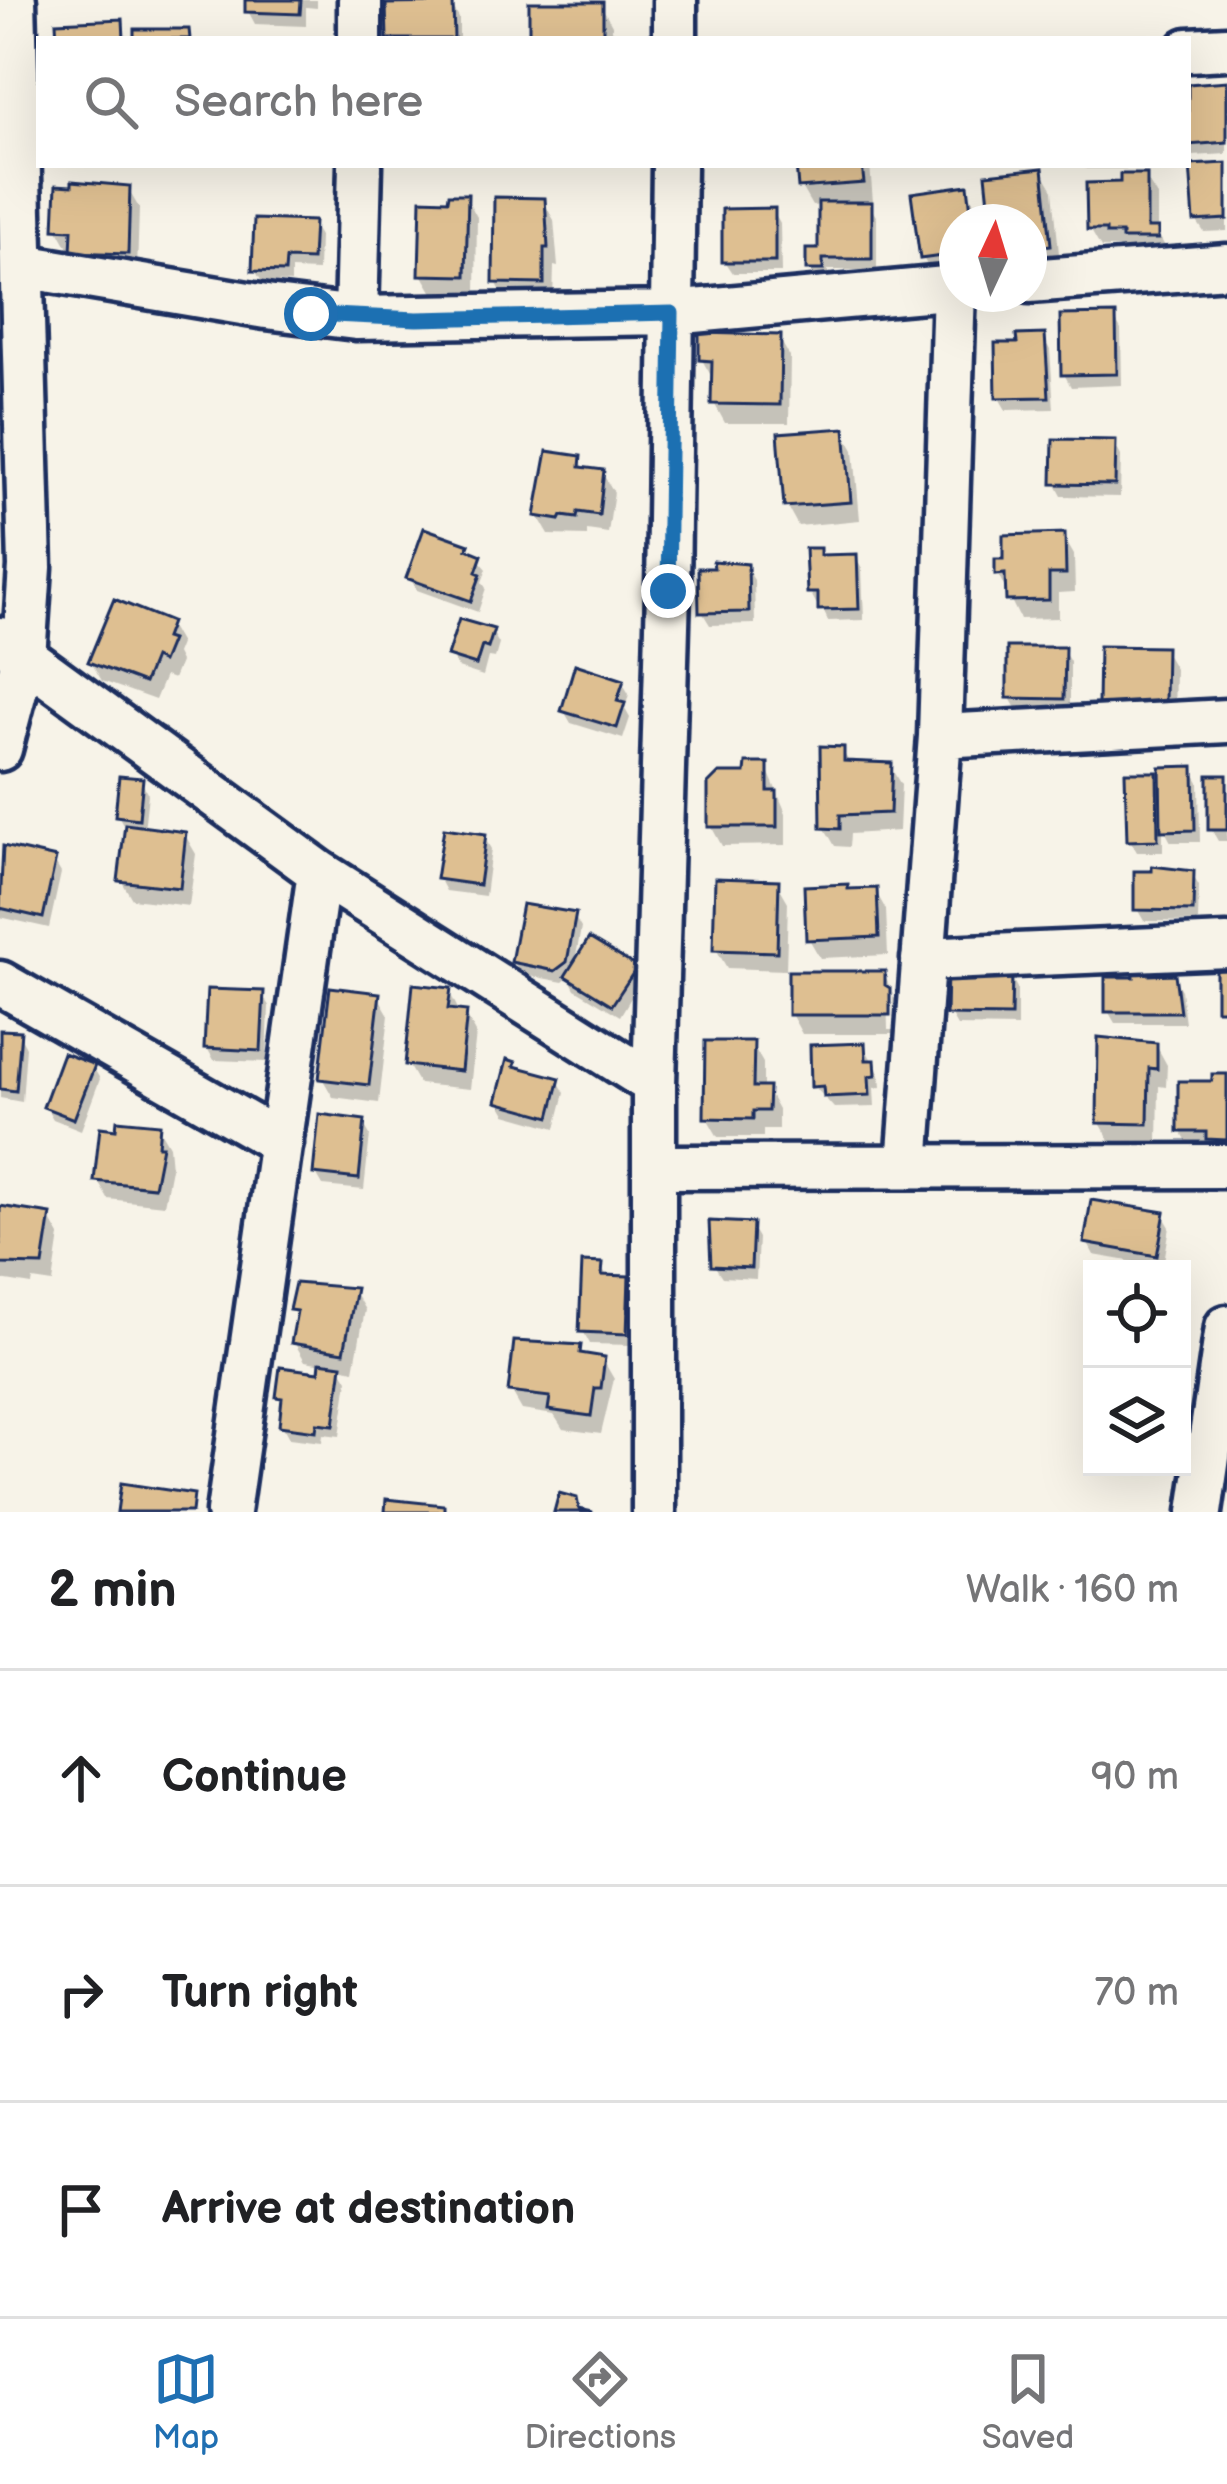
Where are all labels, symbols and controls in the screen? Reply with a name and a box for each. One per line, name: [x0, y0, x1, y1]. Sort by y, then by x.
search box: [36, 36, 1191, 168]
icon: search: [78, 69, 144, 135]
text: Search here: [174, 75, 423, 130]
north arrow: [939, 204, 1047, 312]
route start: [284, 287, 338, 341]
route end: [641, 564, 695, 618]
map controls: [1083, 1260, 1191, 1476]
button: locate: [1083, 1260, 1191, 1368]
button: layers: [1083, 1368, 1191, 1476]
text: 2 min: [48, 1560, 177, 1621]
text: Walk · 160 m: [966, 1567, 1179, 1614]
icon: ahead: [48, 1745, 114, 1811]
text: Continue: [162, 1750, 347, 1805]
text: 90 m: [1091, 1754, 1179, 1801]
icon: right: [48, 1961, 114, 2027]
text: Turn right: [162, 1966, 358, 2021]
text: 70 m: [1094, 1970, 1179, 2017]
icon: arrive: [48, 2177, 114, 2243]
text: Arrive at destination: [162, 2182, 575, 2237]
tab: Map: [153, 2346, 219, 2458]
tab: Directions: [524, 2346, 676, 2458]
tab: Saved: [982, 2346, 1074, 2458]

